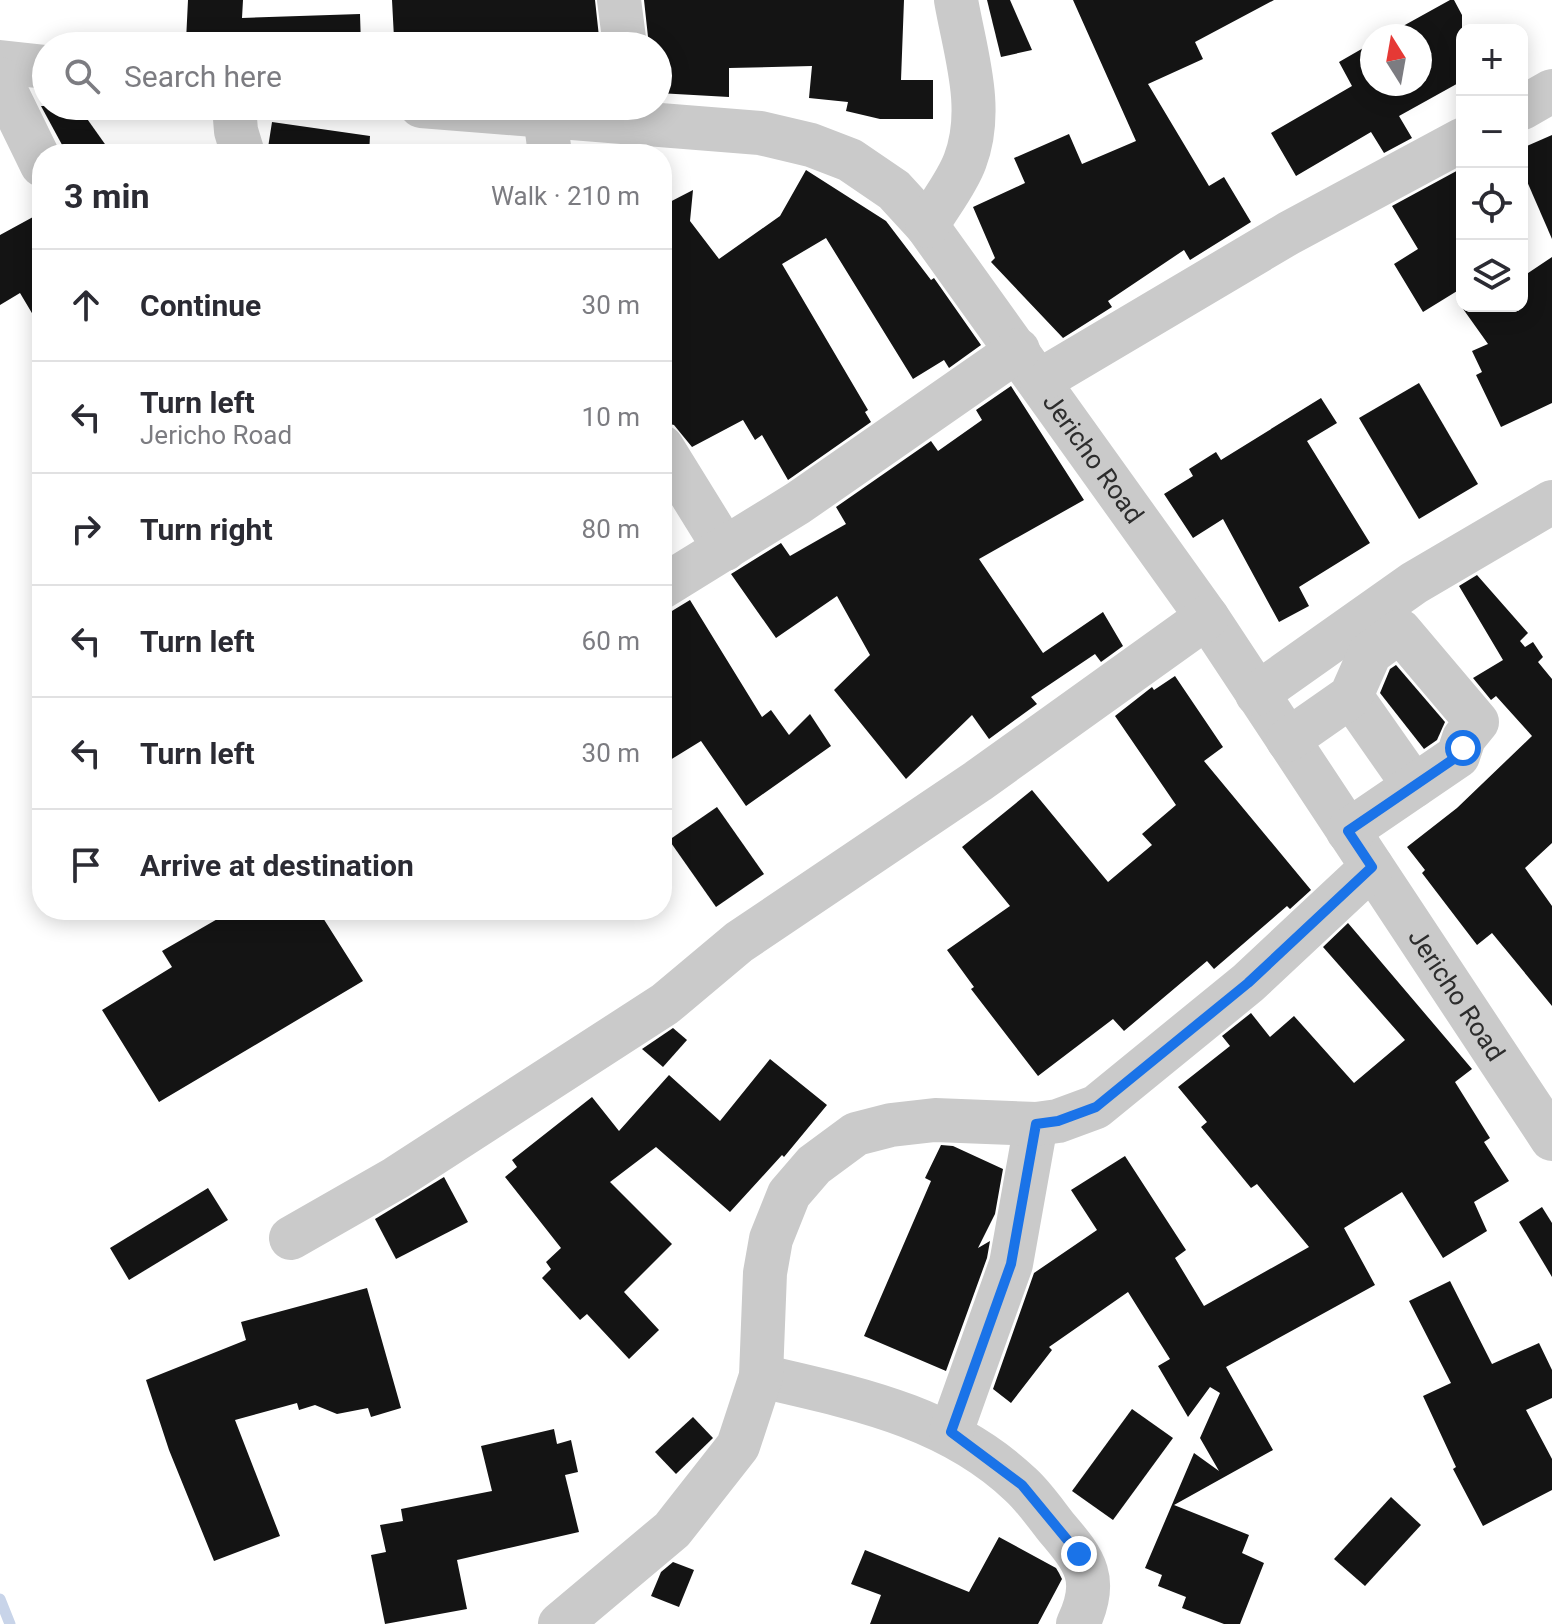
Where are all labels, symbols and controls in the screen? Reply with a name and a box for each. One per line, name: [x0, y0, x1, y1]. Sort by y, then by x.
north arrow: [1360, 24, 1432, 96]
map controls: [1456, 24, 1528, 312]
button: +: [1456, 24, 1528, 96]
search box: [32, 32, 672, 120]
icon: search: [60, 54, 104, 98]
text: Search here: [124, 59, 282, 94]
button: −: [1456, 96, 1528, 168]
button: locate: [1456, 168, 1528, 240]
text: 3 min: [64, 176, 149, 216]
text: Walk · 210 m: [491, 181, 640, 211]
button: layers: [1456, 240, 1528, 312]
icon: ahead: [64, 283, 108, 327]
text: Continue: [140, 288, 261, 323]
text: 30 m: [582, 290, 640, 320]
text: Turn left: [140, 385, 255, 420]
street label: Jericho Road: [1037, 388, 1150, 529]
icon: left: [64, 395, 108, 439]
text: 10 m: [582, 402, 640, 432]
text: Jericho Road: [140, 420, 292, 450]
icon: right: [64, 507, 108, 551]
text: Turn right: [140, 512, 273, 547]
text: 80 m: [582, 514, 640, 544]
icon: left: [64, 619, 108, 663]
text: Turn left: [140, 624, 255, 659]
text: 60 m: [582, 626, 640, 656]
route start: [1445, 730, 1481, 766]
icon: left: [64, 731, 108, 775]
text: Turn left: [140, 736, 255, 771]
text: 30 m: [582, 738, 640, 768]
icon: arrive: [64, 843, 108, 887]
text: Arrive at destination: [140, 848, 414, 883]
street label: Jericho Road: [1402, 923, 1511, 1066]
route end: [1061, 1536, 1097, 1572]

